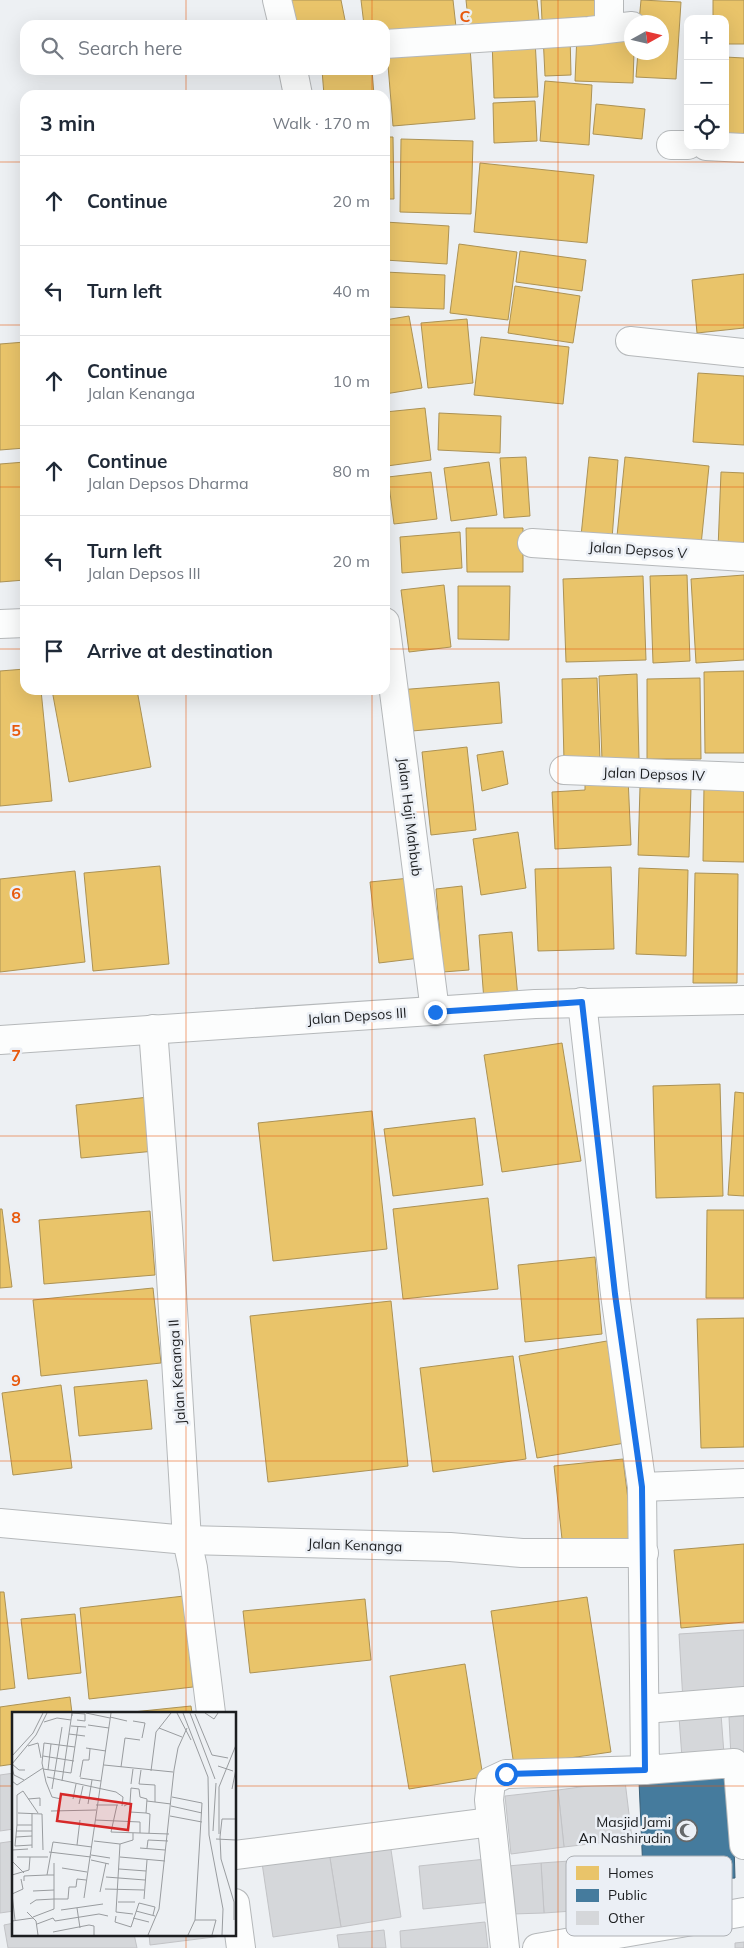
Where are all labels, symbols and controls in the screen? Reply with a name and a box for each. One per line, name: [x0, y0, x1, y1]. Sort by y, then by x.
text: C: [460, 6, 471, 26]
north arrow: [624, 15, 669, 60]
map controls: [684, 15, 729, 150]
button: +: [684, 15, 729, 60]
search box: [20, 20, 390, 75]
icon: search: [38, 34, 66, 62]
text: Search here: [78, 36, 182, 60]
button: −: [684, 60, 729, 105]
button: locate: [684, 105, 729, 150]
text: 3 min: [40, 110, 95, 136]
text: Walk · 170 m: [272, 113, 370, 133]
icon: ahead: [40, 187, 68, 215]
text: Continue: [87, 189, 167, 213]
text: 20 m: [333, 191, 370, 211]
icon: left: [40, 277, 68, 305]
text: Turn left: [87, 279, 162, 303]
text: 40 m: [333, 281, 370, 301]
text: Continue: [87, 359, 167, 383]
icon: ahead: [40, 367, 68, 395]
text: 10 m: [333, 371, 370, 391]
text: Jalan Kenanga: [87, 383, 195, 403]
text: Continue: [87, 449, 167, 473]
icon: ahead: [40, 457, 68, 485]
text: 80 m: [333, 461, 370, 481]
text: Jalan Depsos Dharma: [87, 473, 249, 493]
street label: Jalan Depsos V: [588, 538, 688, 562]
text: Turn left: [87, 539, 162, 563]
icon: left: [40, 547, 68, 575]
text: 20 m: [333, 551, 370, 571]
text: Jalan Depsos III: [87, 563, 201, 583]
icon: arrive: [40, 637, 68, 665]
text: Arrive at destination: [87, 639, 273, 663]
text: 5: [11, 720, 21, 740]
street label: Jalan Haji Mahbub: [394, 757, 426, 877]
street label: Jalan Depsos IV: [603, 763, 706, 785]
text: 6: [11, 883, 21, 903]
route end: [424, 1001, 447, 1024]
street label: Jalan Depsos III: [307, 1004, 407, 1028]
text: 7: [11, 1045, 21, 1065]
text: 8: [11, 1207, 21, 1227]
street label: Jalan Kenanga II: [164, 1319, 190, 1425]
text: 9: [11, 1370, 21, 1390]
street label: Jalan Kenanga: [307, 1534, 403, 1556]
inset map: [12, 1712, 236, 1936]
route start: [495, 1763, 518, 1786]
place label: Masjid Jami An Nashirudin: [578, 1813, 671, 1847]
mosque icon: Masjid Jami An Nashirudin: [675, 1818, 699, 1842]
legend: [566, 1856, 732, 1936]
text: Homes: [608, 1864, 654, 1882]
text: Public: [608, 1886, 647, 1904]
text: Other: [608, 1909, 646, 1927]

